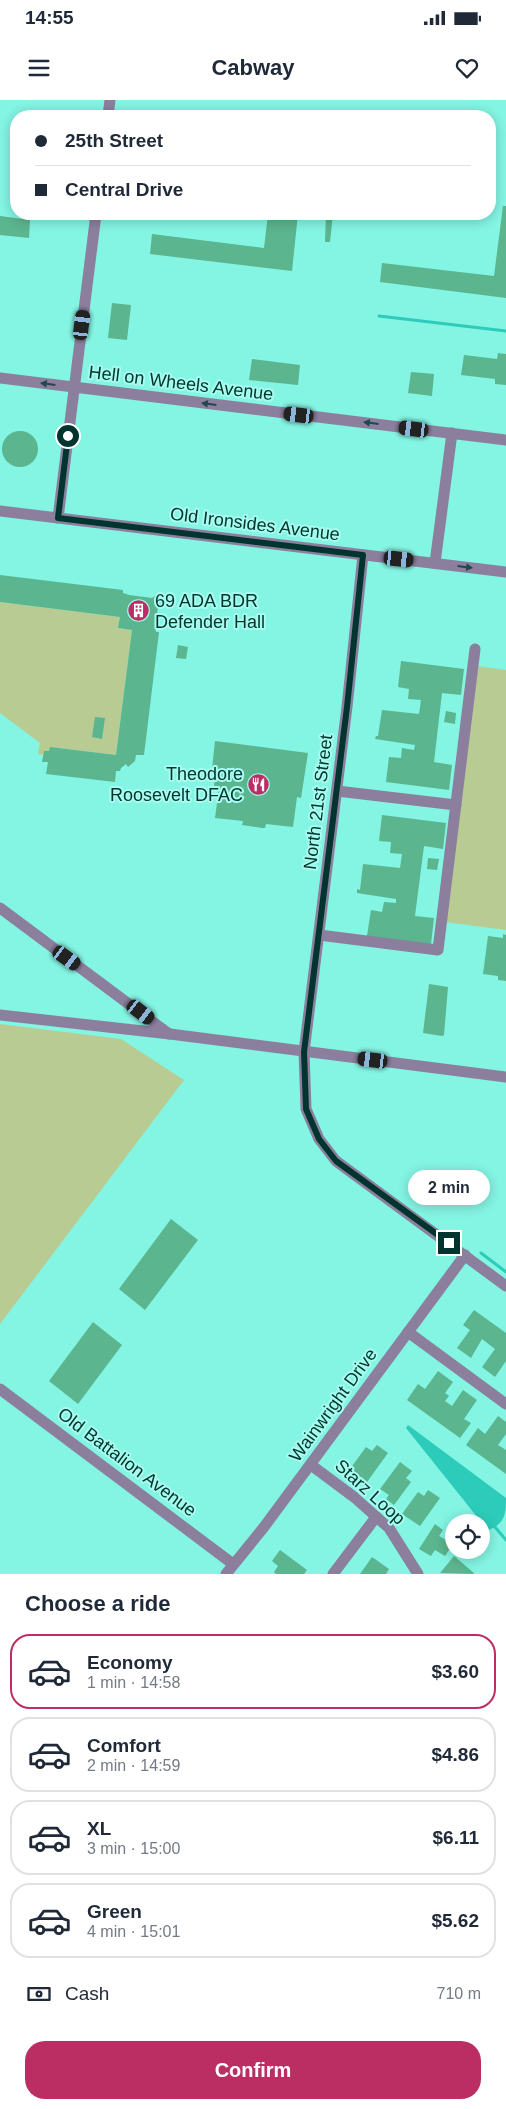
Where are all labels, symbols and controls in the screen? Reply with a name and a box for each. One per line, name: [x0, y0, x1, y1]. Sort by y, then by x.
text: 14:55: [25, 7, 74, 28]
icon: menu: [25, 54, 53, 82]
icon: heart: [453, 54, 481, 82]
text: Cabway: [211, 55, 295, 80]
text: 25th Street: [65, 130, 163, 151]
text: Central Drive: [65, 179, 183, 200]
car: [72, 309, 91, 341]
street label: Hell on Wheels Avenue: [88, 362, 274, 404]
one-way arrow: [40, 380, 56, 388]
one-way arrow: [201, 400, 217, 408]
car: [283, 406, 314, 424]
one-way arrow: [362, 419, 378, 427]
car: [398, 420, 429, 438]
route start: [57, 425, 79, 447]
street label: Old Ironsides Avenue: [169, 504, 341, 544]
car: [383, 550, 414, 568]
one-way arrow: [458, 563, 474, 571]
place label: 69 ADA BDR Defender Hall: [155, 591, 265, 632]
building icon: 69 ADA BDR Defender Hall: [127, 599, 151, 623]
street label: North 21st Street: [300, 733, 336, 871]
place label: Theodore Roosevelt DFAC: [110, 764, 243, 805]
restaurant icon: Theodore Roosevelt DFAC: [247, 772, 271, 796]
car: [50, 943, 83, 973]
car: [124, 997, 157, 1027]
car: [357, 1051, 388, 1069]
callout: 2 min: [408, 1170, 490, 1206]
text: 2 min: [428, 1179, 470, 1196]
route end: [438, 1232, 460, 1254]
street label: Wainwright Drive: [285, 1344, 381, 1466]
street label: Old Battalion Avenue: [54, 1404, 200, 1520]
street label: Starz Loop: [331, 1455, 409, 1529]
map controls: [445, 1514, 490, 1559]
button: locate: [445, 1514, 490, 1559]
text: Choose a ride: [25, 1591, 170, 1616]
icon: car: [27, 1649, 72, 1694]
text: Economy: [87, 1652, 173, 1673]
text: $3.60: [431, 1661, 479, 1682]
text: 1 min · 14:58: [87, 1674, 180, 1691]
icon: car: [27, 1732, 72, 1777]
text: Comfort: [87, 1735, 161, 1756]
text: $4.86: [431, 1744, 479, 1765]
text: 2 min · 14:59: [87, 1757, 180, 1774]
icon: car: [27, 1815, 72, 1860]
text: XL: [87, 1818, 111, 1839]
text: $6.11: [433, 1827, 479, 1848]
text: 3 min · 15:00: [87, 1840, 180, 1857]
icon: car: [27, 1898, 72, 1943]
text: Green: [87, 1901, 142, 1922]
text: $5.62: [431, 1910, 479, 1931]
text: 4 min · 15:01: [87, 1923, 180, 1940]
icon: cash: [25, 1980, 53, 2008]
text: Cash: [65, 1983, 109, 2004]
text: 710 m: [437, 1985, 481, 2002]
button: Confirm: [25, 2041, 481, 2099]

